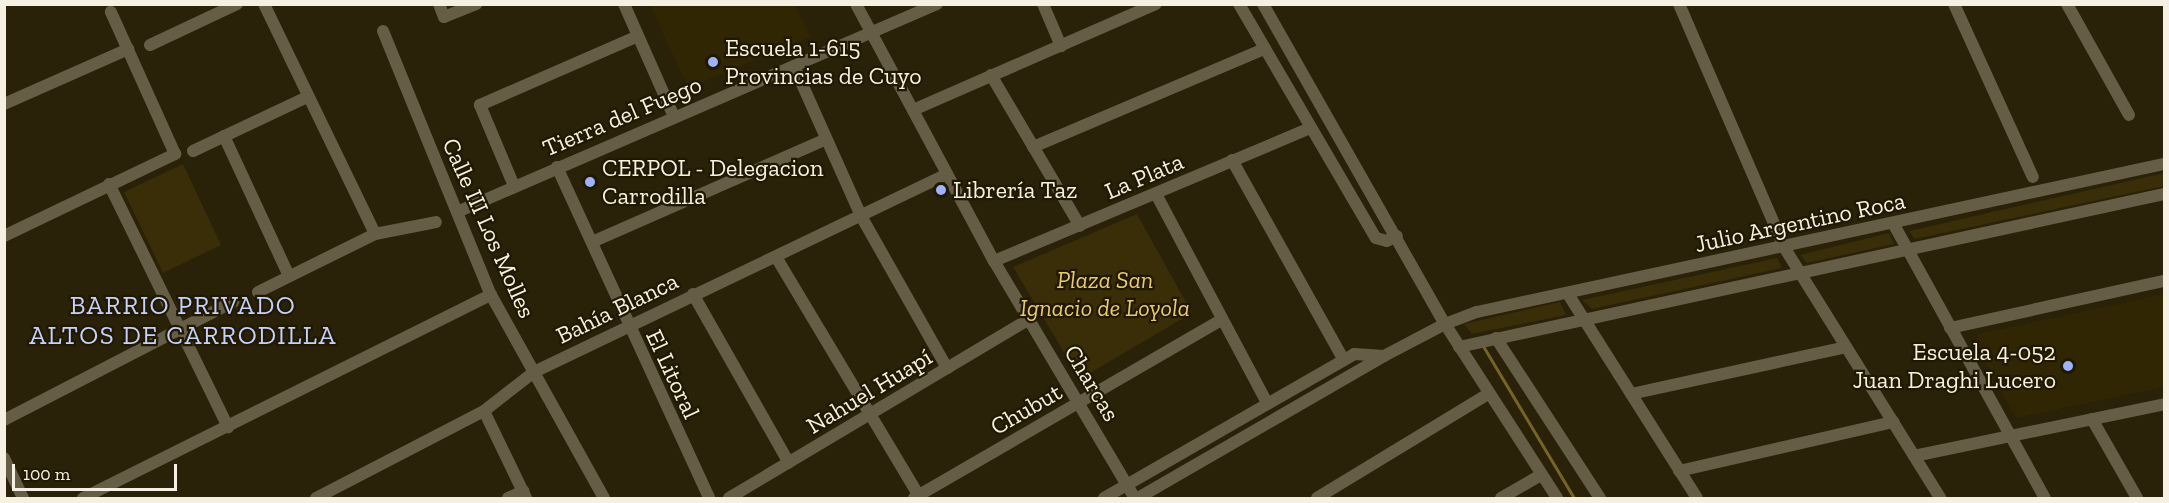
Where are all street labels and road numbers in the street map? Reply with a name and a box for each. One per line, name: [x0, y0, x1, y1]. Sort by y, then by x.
street label: Tierra del Fuego: [538, 70, 706, 162]
street label: Calle III Los Molles: [436, 133, 542, 323]
street label: La Plata: [1100, 147, 1188, 205]
street label: Julio Argentino Roca: [1692, 186, 1908, 258]
street label: Bahía Blanca: [551, 266, 683, 350]
street label: El Litoral: [640, 325, 706, 423]
street label: Charcas: [1058, 340, 1126, 426]
street label: Nahuel Huapí: [801, 342, 937, 440]
street label: Chubut: [985, 377, 1067, 441]

